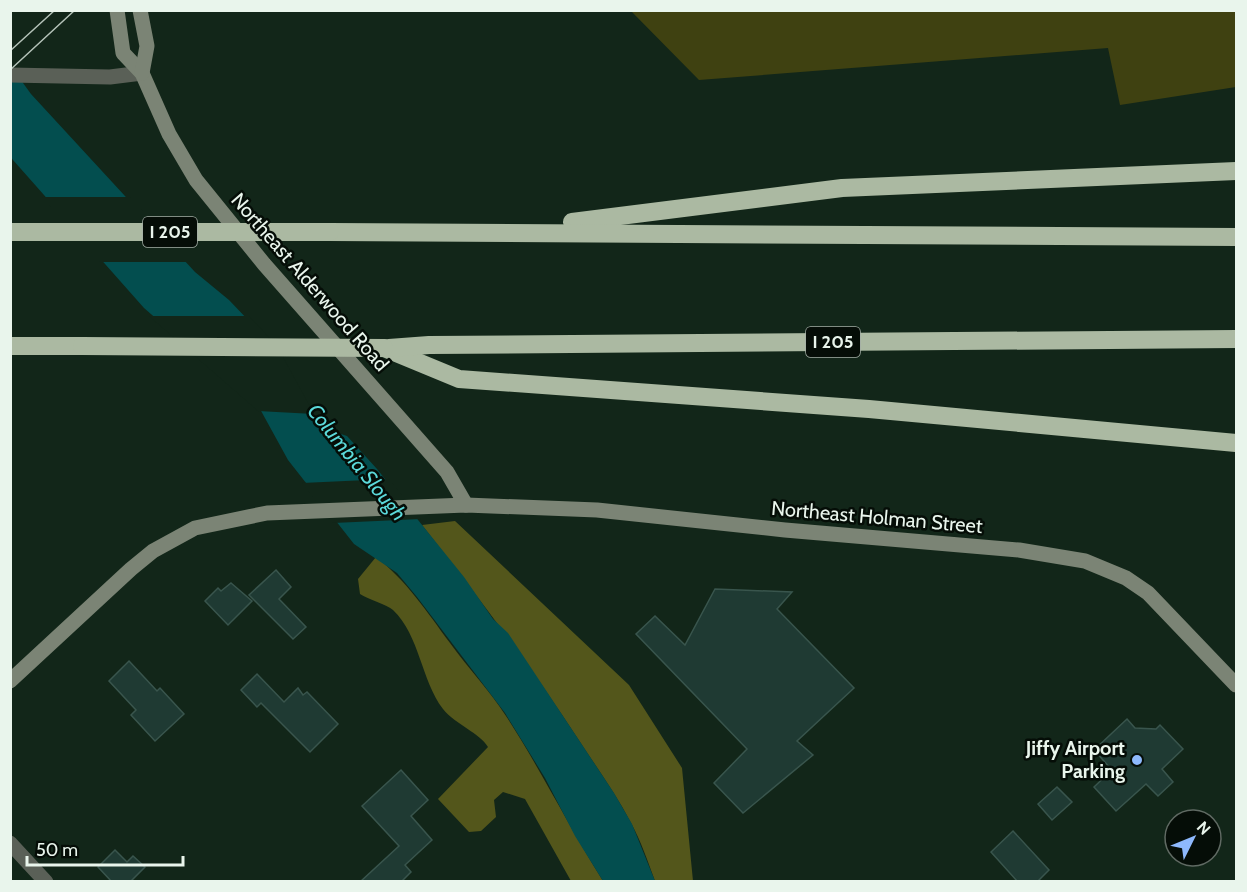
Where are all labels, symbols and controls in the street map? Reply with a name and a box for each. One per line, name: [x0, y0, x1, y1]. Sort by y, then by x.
street label: Northeast Alderwood Road: [226, 188, 394, 376]
road number: I 205: [143, 217, 197, 247]
road number: I 205: [806, 327, 860, 357]
water label: Columbia Slough: [302, 399, 412, 525]
street label: Northeast Holman Street: [770, 496, 984, 538]
place label: Jiffy Airport Parking: [1025, 736, 1125, 783]
marker: Jiffy Airport Parking: [1130, 753, 1144, 767]
north arrow: [1163, 808, 1223, 868]
text: N: [1193, 817, 1214, 839]
scale bar: [27, 829, 183, 867]
text: 50 m: [36, 839, 78, 861]

